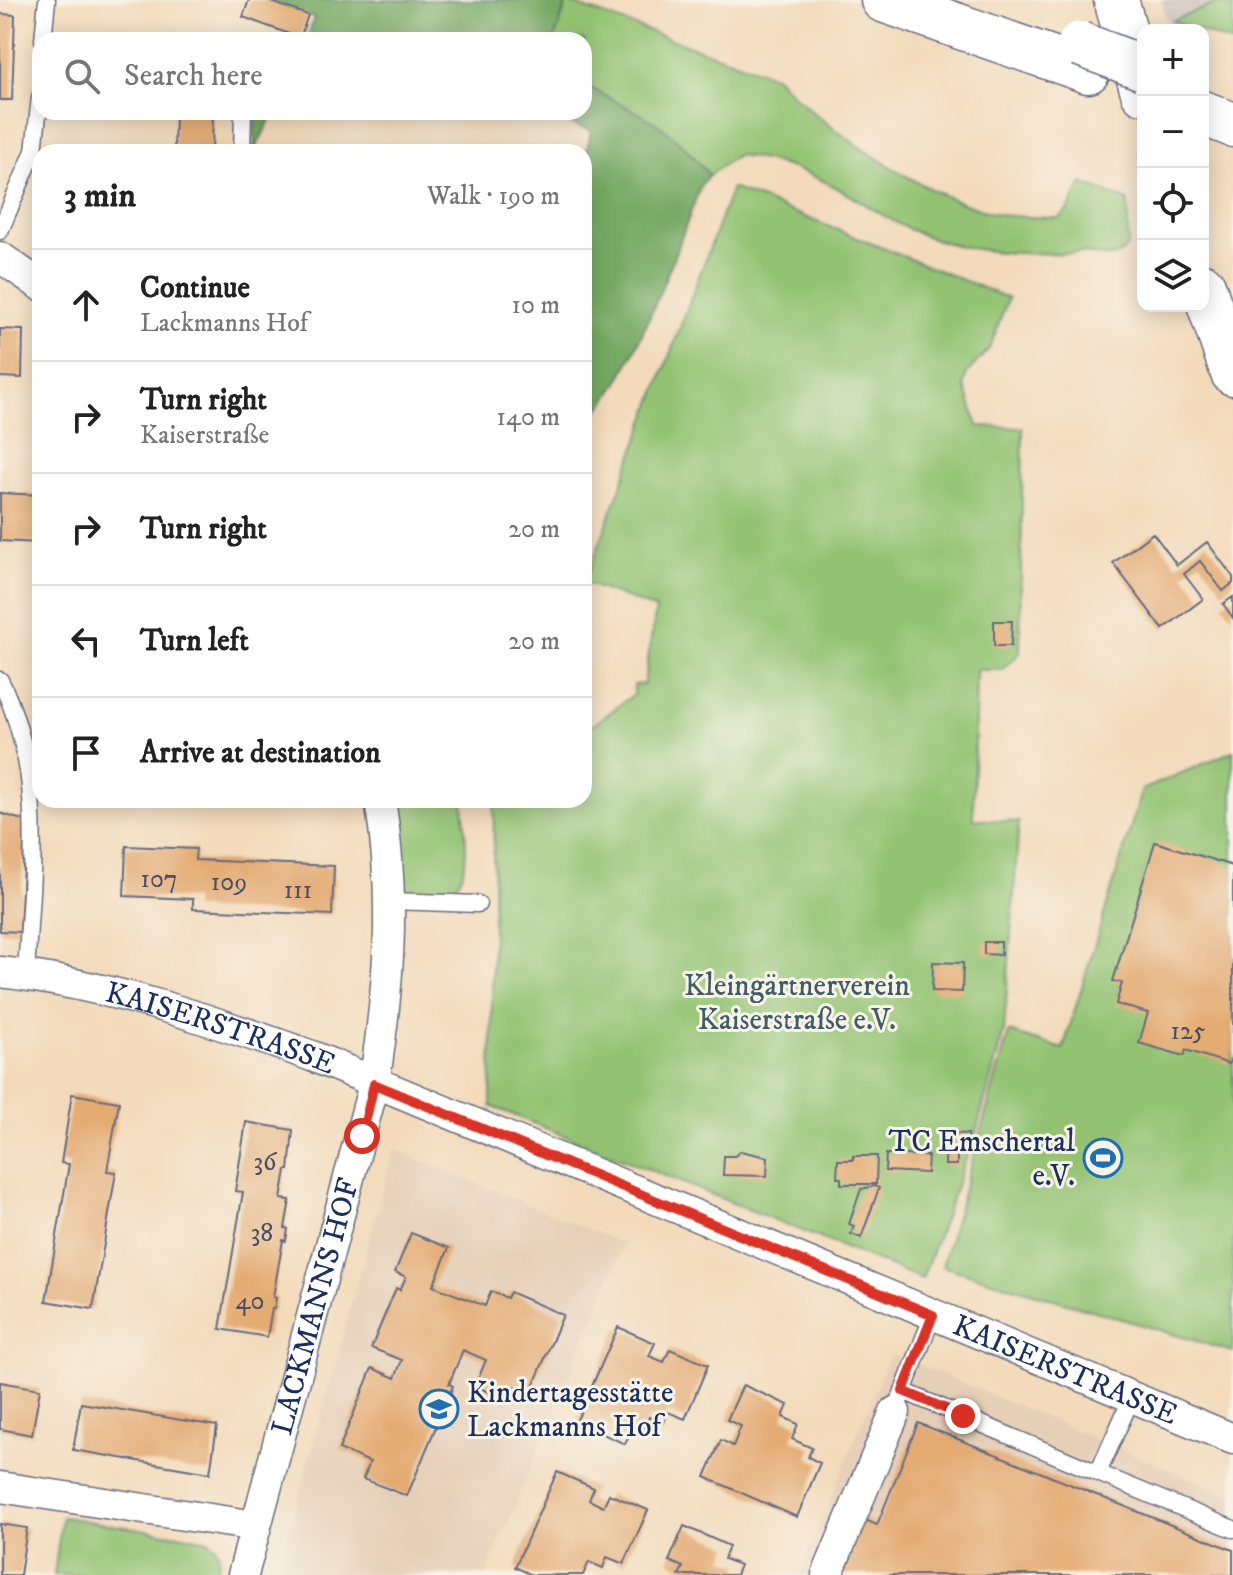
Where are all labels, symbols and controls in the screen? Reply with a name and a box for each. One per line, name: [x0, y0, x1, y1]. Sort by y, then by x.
map controls: [1137, 24, 1209, 312]
button: +: [1137, 24, 1209, 96]
search box: [32, 32, 592, 120]
icon: search: [60, 54, 104, 98]
text: Search here: [124, 58, 263, 95]
button: −: [1137, 96, 1209, 168]
button: locate: [1137, 168, 1209, 240]
text: 3 min: [64, 175, 136, 217]
text: Walk · 190 m: [427, 180, 560, 213]
button: layers: [1137, 240, 1209, 312]
text: Continue: [140, 270, 250, 307]
icon: ahead: [64, 283, 108, 327]
text: 10 m: [511, 289, 560, 322]
text: Lackmanns Hof: [140, 307, 308, 340]
text: Turn right: [140, 382, 267, 419]
icon: right: [64, 395, 108, 439]
text: 140 m: [496, 401, 560, 434]
text: Kaiserstraße: [140, 419, 269, 452]
icon: right: [64, 507, 108, 551]
text: Turn right: [140, 511, 267, 548]
text: 20 m: [508, 513, 560, 546]
icon: left: [64, 619, 108, 663]
text: Turn left: [140, 623, 249, 660]
text: 20 m: [508, 625, 560, 658]
icon: arrive: [64, 731, 108, 775]
text: Arrive at destination: [140, 735, 381, 772]
house number: 107: [140, 863, 178, 896]
house number: 109: [211, 866, 247, 899]
house number: 111: [284, 874, 312, 907]
park label: Kleingärtnerverein Kaiserstraße e.V.: [684, 968, 910, 1039]
street label: KAISERSTRASSE: [101, 975, 341, 1084]
house number: 125: [1170, 1015, 1206, 1048]
route start: [344, 1118, 380, 1154]
place label: TC Emschertal e.V.: [889, 1124, 1075, 1195]
sports icon: TC Emschertal e.V.: [1082, 1137, 1124, 1179]
house number: 36: [253, 1146, 278, 1179]
street label: LACKMANNS HOF: [264, 1174, 368, 1439]
house number: 38: [251, 1217, 273, 1250]
house number: 40: [236, 1285, 264, 1318]
street label: KAISERSTRASSE: [947, 1308, 1183, 1434]
place label: Kindertagesstätte Lackmanns Hof: [467, 1375, 673, 1446]
school or university icon: Kindertagesstätte Lackmanns Hof: [418, 1388, 460, 1430]
route end: [945, 1398, 981, 1434]

